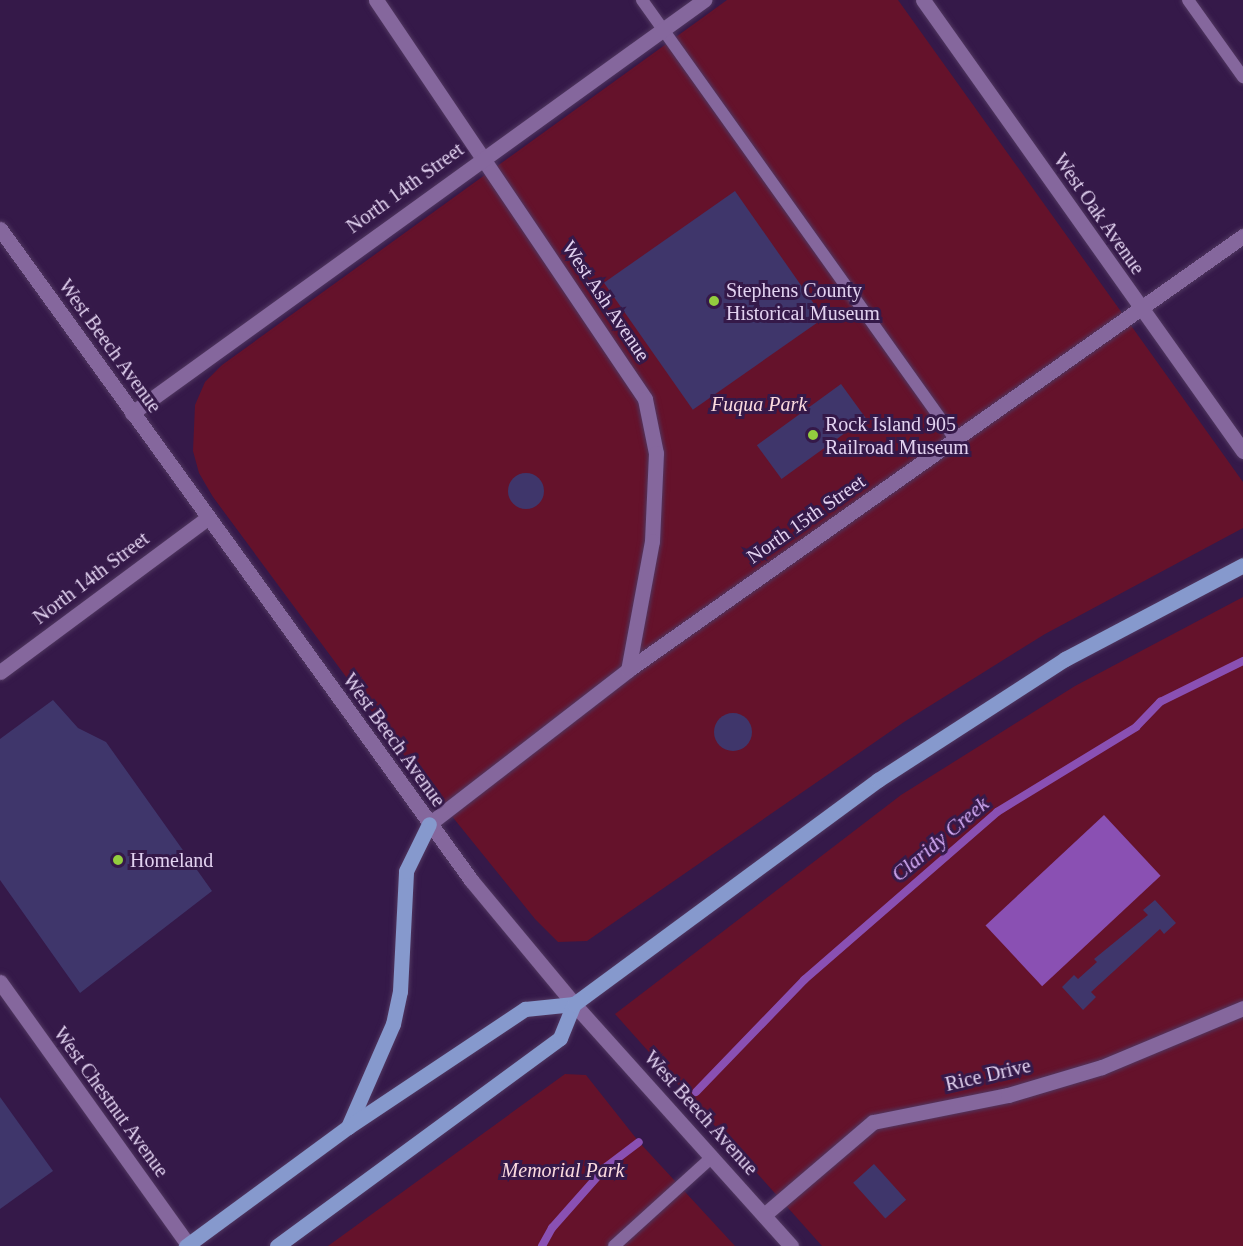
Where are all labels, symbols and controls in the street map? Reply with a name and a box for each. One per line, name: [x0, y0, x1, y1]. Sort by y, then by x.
street label: North 14th Street: [342, 137, 468, 239]
street label: West Oak Avenue: [1048, 148, 1150, 280]
street label: West Ash Avenue: [556, 235, 656, 367]
street label: West Beech Avenue: [53, 274, 167, 418]
place label: Stephens County Historical Museum: [726, 278, 880, 325]
marker: Stephens County Historical Museum: [707, 294, 721, 308]
park label: Fuqua Park: [711, 392, 807, 416]
place label: Rock Island 905 Railroad Museum: [825, 412, 969, 459]
marker: Rock Island 905 Railroad Museum: [806, 428, 820, 442]
street label: North 15th Street: [742, 469, 870, 569]
street label: North 14th Street: [28, 527, 154, 629]
street label: West Beech Avenue: [337, 668, 451, 812]
water label: Claridy Creek: [886, 791, 994, 887]
place label: Homeland: [130, 848, 213, 872]
marker: Homeland: [111, 853, 125, 867]
street label: West Chestnut Avenue: [48, 1022, 174, 1182]
street label: West Beech Avenue: [638, 1045, 764, 1181]
street label: Rice Drive: [943, 1054, 1033, 1096]
park label: Memorial Park: [502, 1158, 624, 1182]

